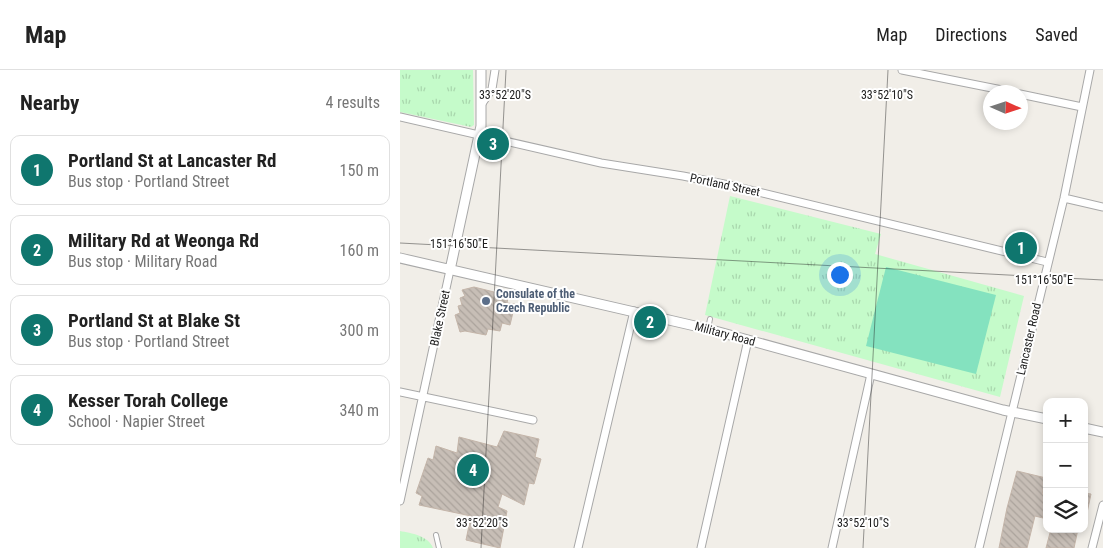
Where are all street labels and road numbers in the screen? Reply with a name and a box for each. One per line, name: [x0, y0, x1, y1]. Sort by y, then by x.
street label: Portland Street: [689, 171, 762, 199]
street label: Blake Street: [427, 288, 453, 347]
street label: Lancaster Road: [1014, 301, 1044, 376]
street label: Military Road: [693, 319, 757, 349]

